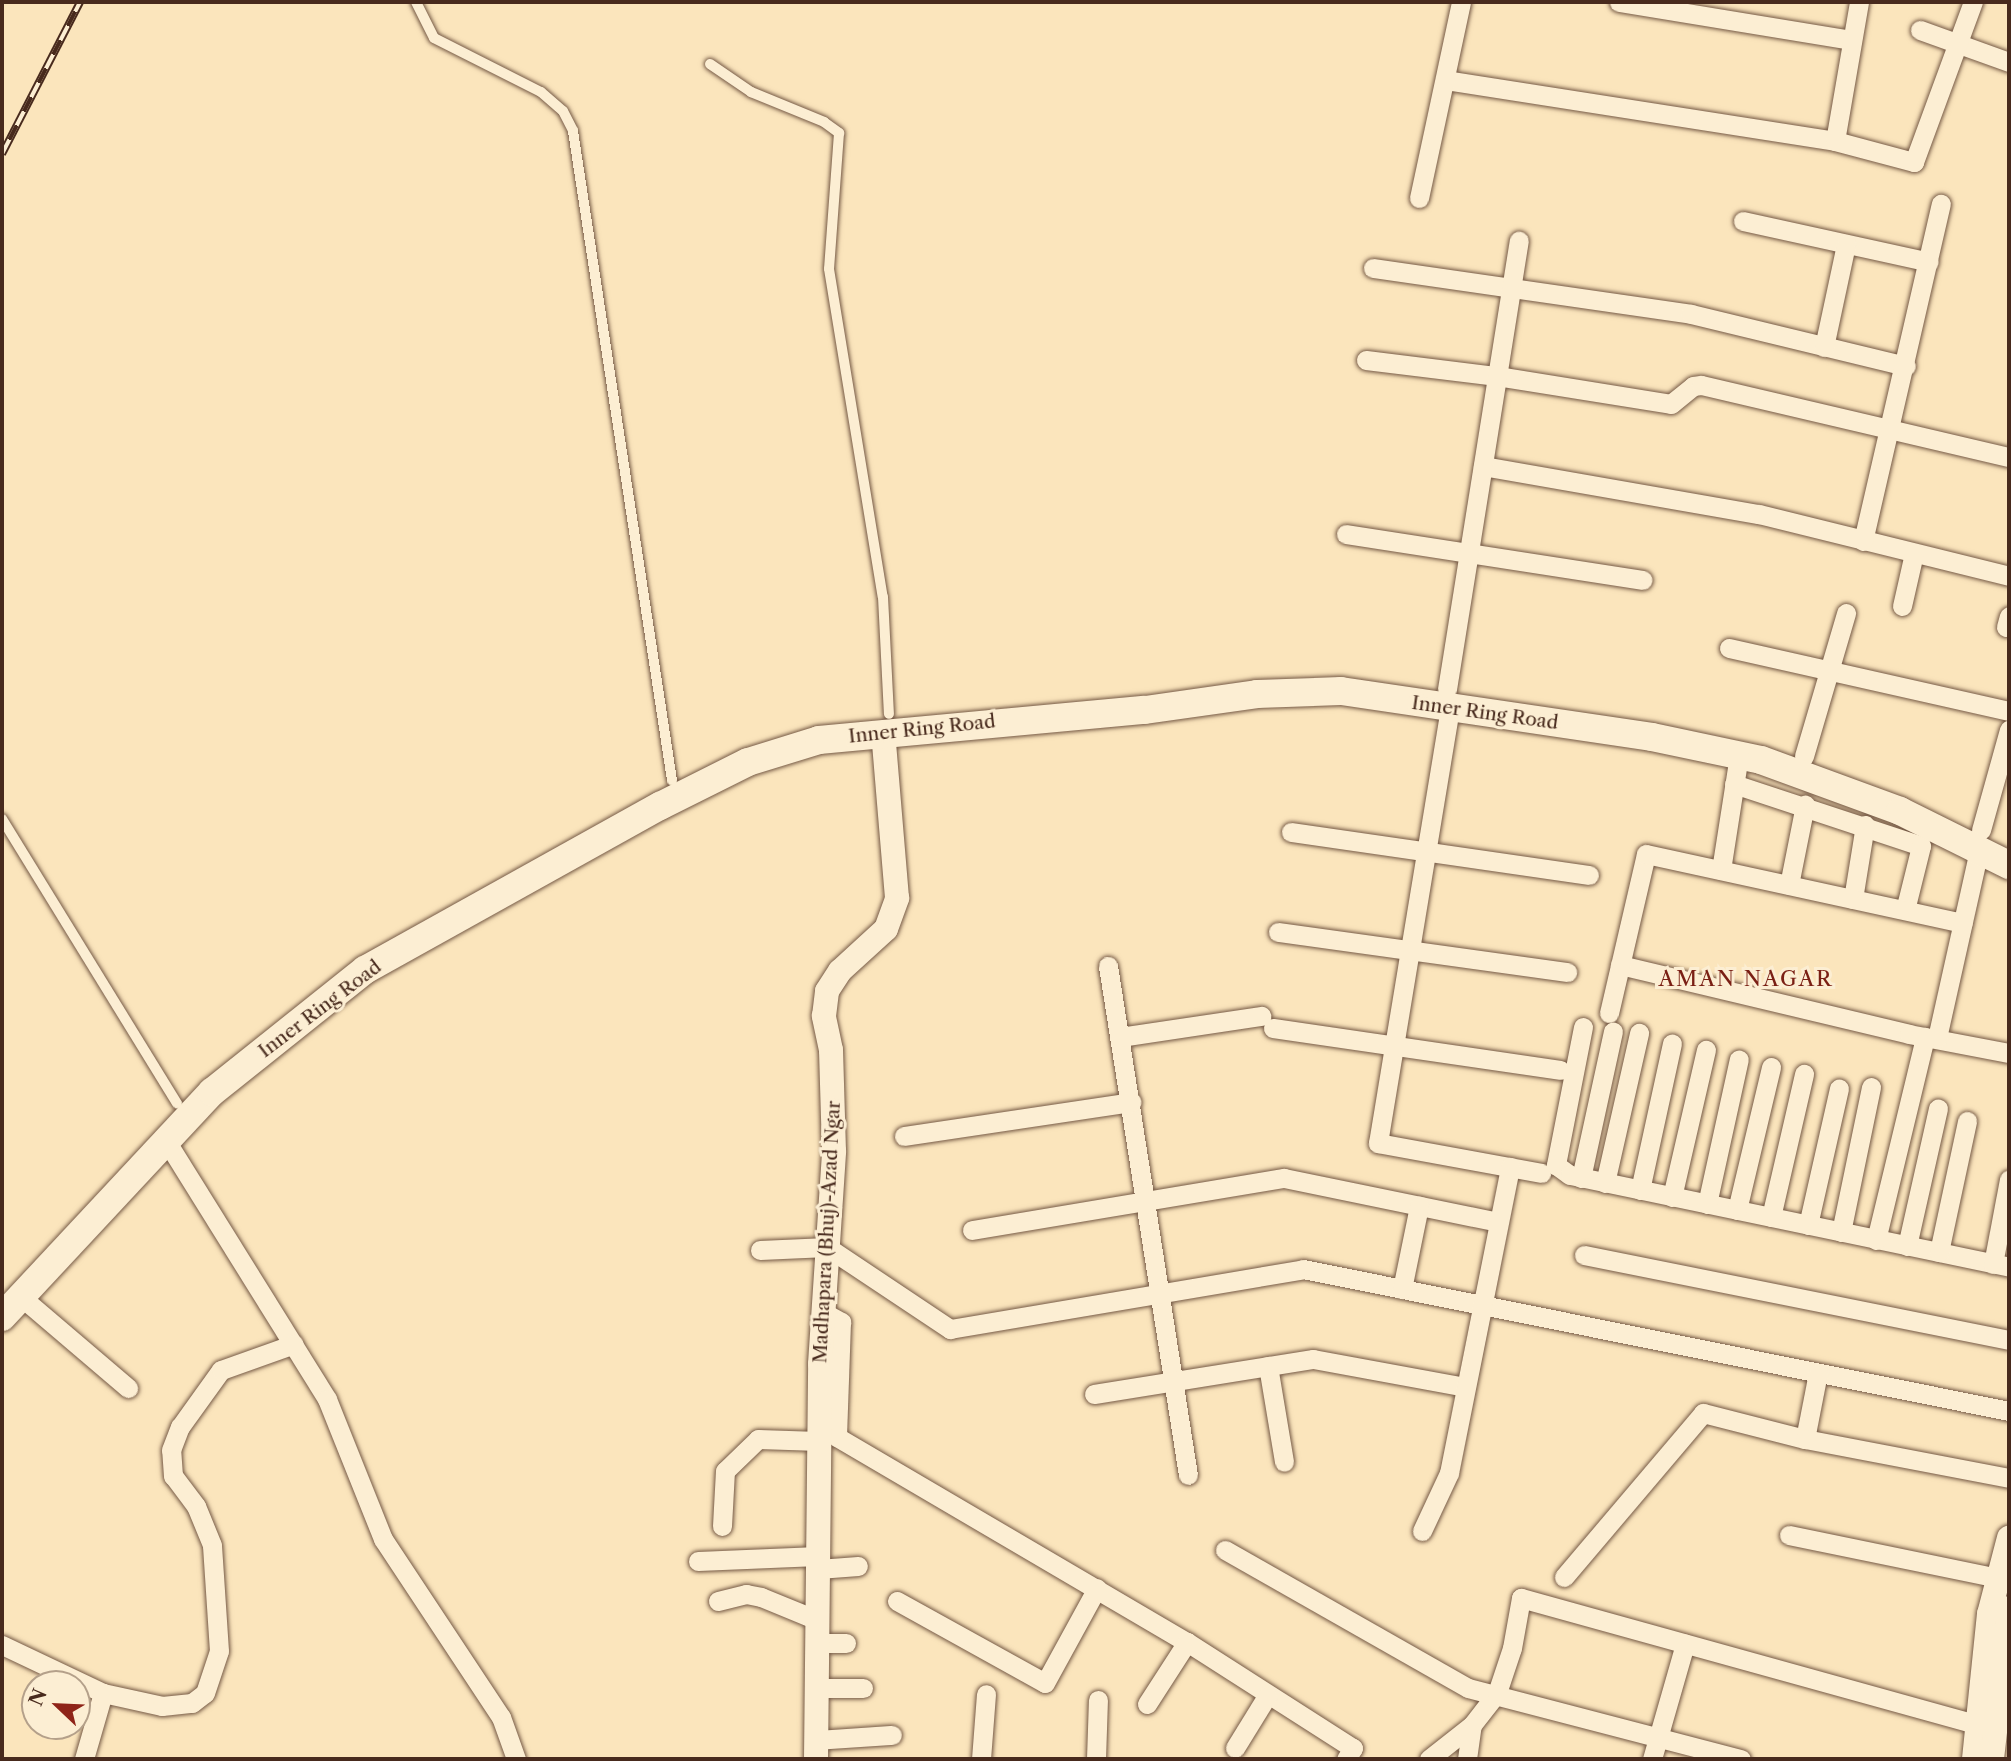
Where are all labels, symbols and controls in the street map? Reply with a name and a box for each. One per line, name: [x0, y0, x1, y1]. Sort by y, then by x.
street label: Inner Ring Road: [1410, 691, 1560, 735]
street label: Inner Ring Road: [847, 710, 997, 748]
street label: Inner Ring Road: [254, 955, 386, 1063]
district label: AMAN NAGAR: [1660, 966, 1832, 992]
street label: Madhapara (Bhuj)-Azad Ngar: [809, 1100, 845, 1364]
north arrow: [21, 1670, 91, 1740]
text: N: [24, 1685, 52, 1709]

